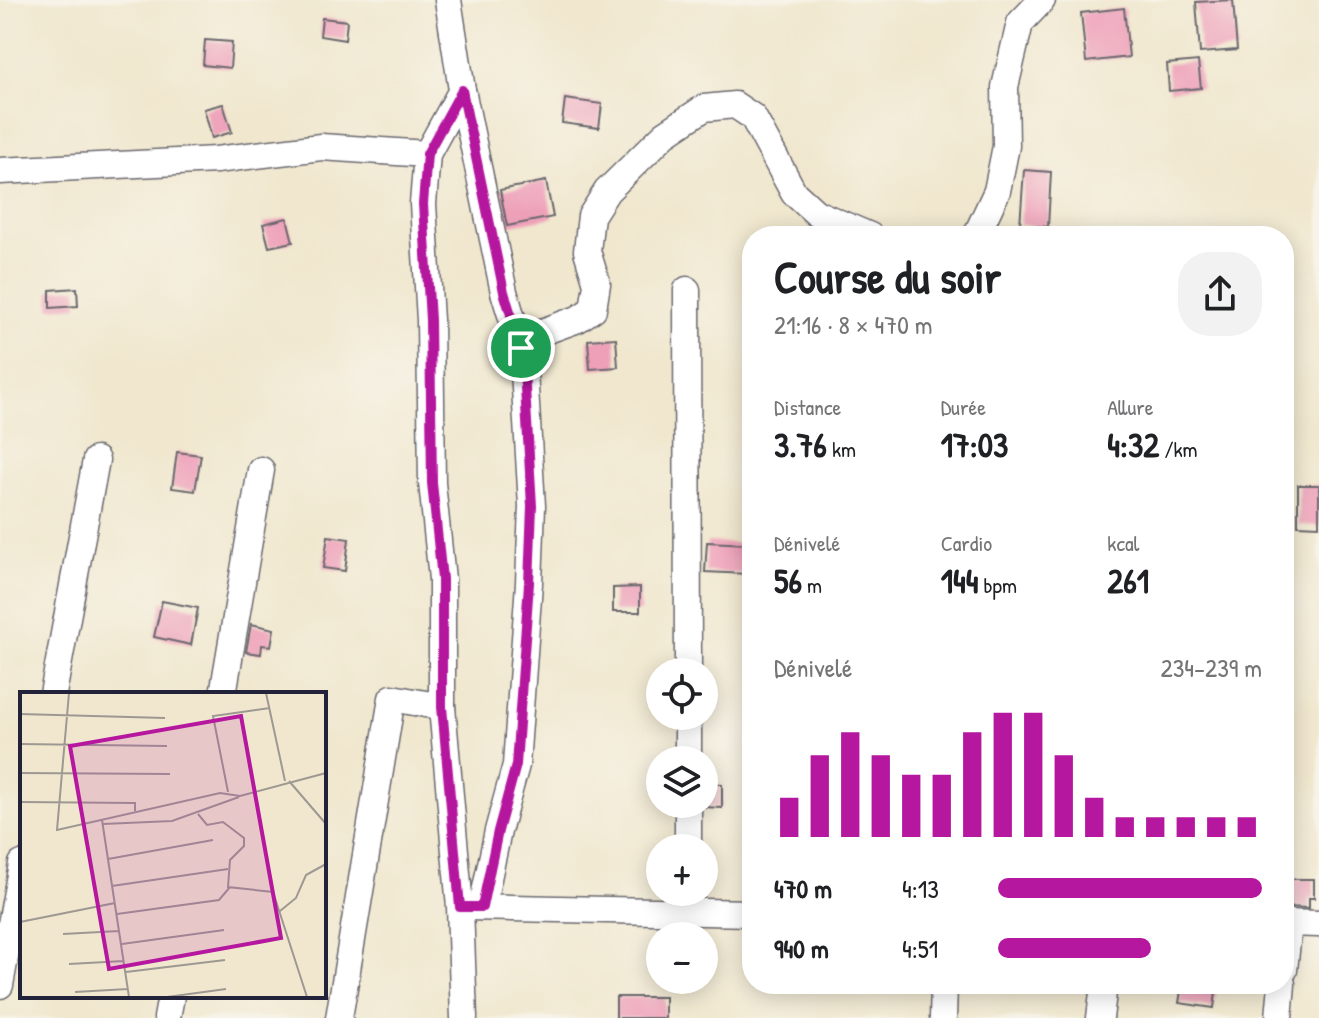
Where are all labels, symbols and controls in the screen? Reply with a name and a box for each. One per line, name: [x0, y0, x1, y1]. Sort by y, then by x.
text: Course du soir: [774, 247, 1001, 307]
button: share: [1178, 252, 1262, 336]
text: 21:16 · 8 × 470 m: [774, 307, 933, 342]
pin: [487, 314, 555, 382]
icon: arrive: [499, 326, 543, 370]
text: Distance: [774, 392, 841, 422]
text: Durée: [941, 392, 986, 422]
text: Allure: [1107, 392, 1154, 422]
text: 3.76: [774, 422, 827, 468]
text: 17:03: [941, 422, 1008, 468]
text: 4:32: [1107, 422, 1159, 468]
text: km: [827, 434, 856, 464]
text: /km: [1159, 434, 1198, 464]
text: Dénivelé: [774, 528, 840, 558]
text: Cardio: [941, 528, 992, 558]
text: kcal: [1107, 528, 1139, 558]
text: 56: [774, 558, 802, 604]
text: 144: [941, 558, 979, 604]
text: 261: [1107, 558, 1149, 604]
text: m: [802, 570, 822, 600]
text: bpm: [979, 570, 1017, 600]
text: Dénivelé: [774, 650, 852, 685]
text: 234–239 m: [1160, 650, 1262, 685]
map controls: [646, 658, 718, 994]
button: locate: [646, 658, 718, 730]
inset map: [20, 692, 326, 998]
button: layers: [646, 746, 718, 818]
button: +: [646, 834, 718, 906]
text: 470 m: [774, 871, 832, 906]
text: 4:13: [902, 871, 939, 906]
button: −: [646, 922, 718, 994]
text: 940 m: [774, 931, 829, 966]
text: 4:51: [902, 931, 938, 966]

